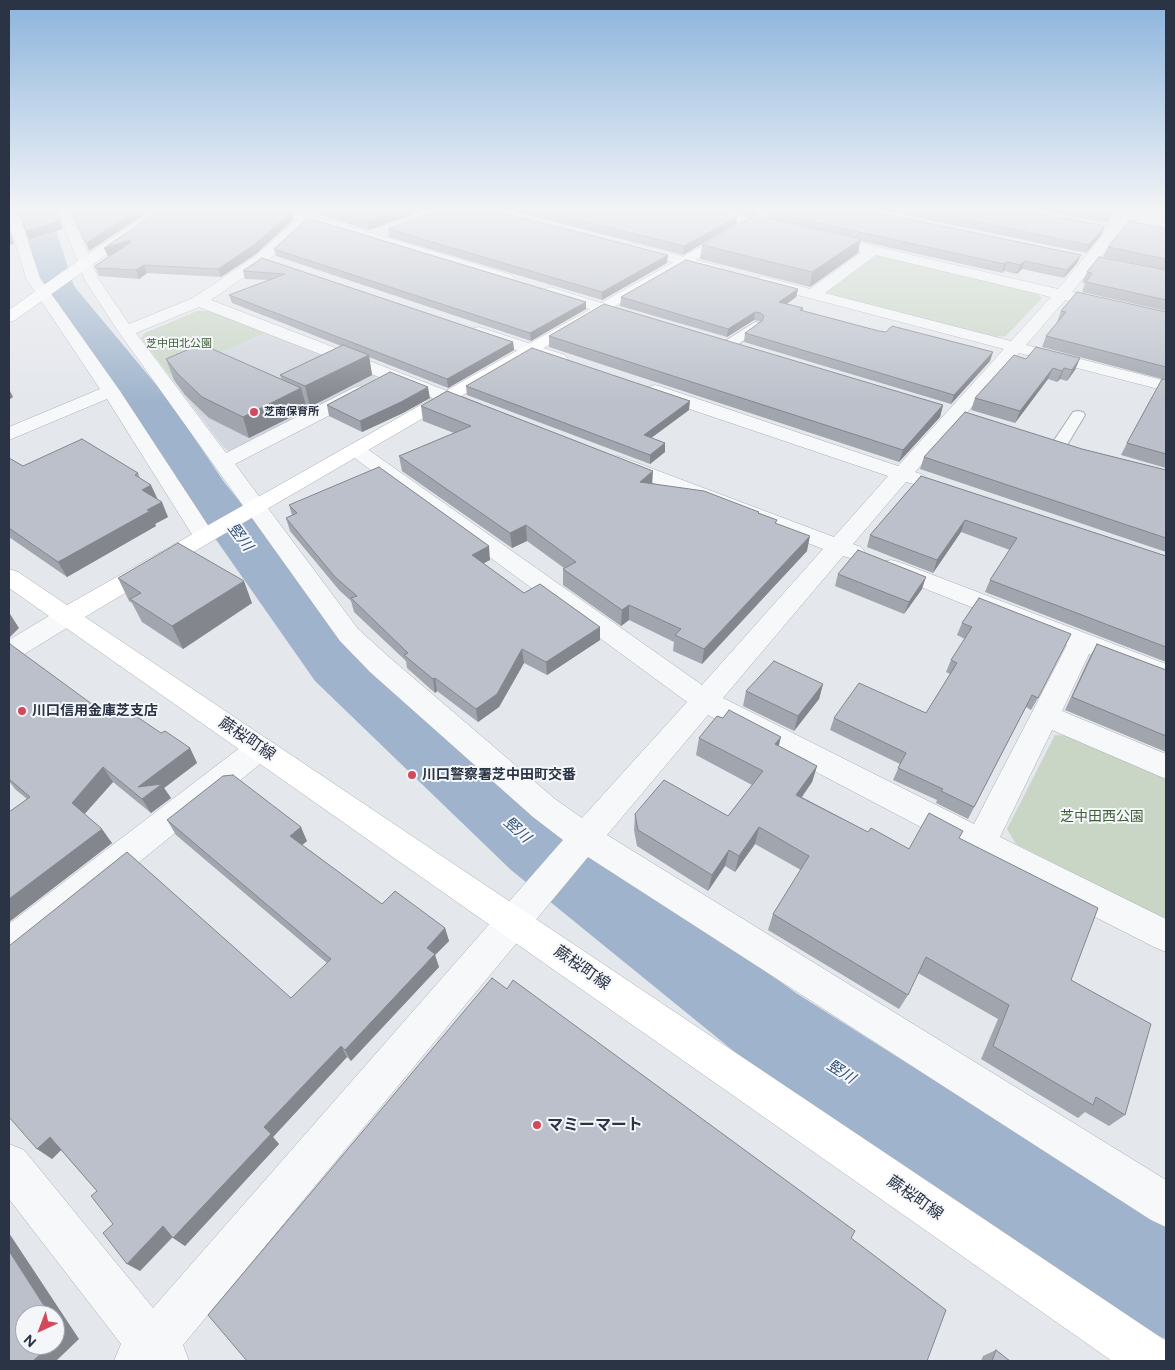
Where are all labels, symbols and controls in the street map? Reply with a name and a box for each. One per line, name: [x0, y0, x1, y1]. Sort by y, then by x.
park label: 芝中田北公園: [146, 337, 212, 351]
place label: 芝南保育所: [264, 405, 319, 419]
marker: 芝南保育所: [248, 406, 260, 418]
water label: 竪川: [224, 520, 256, 554]
place label: 川口信用金庫芝支店: [32, 703, 158, 719]
marker: 川口信用金庫芝支店: [16, 705, 28, 717]
street label: 蕨桜町線: [215, 713, 279, 765]
place label: 川口警察署芝中田町交番: [422, 767, 576, 783]
marker: 川口警察署芝中田町交番: [406, 769, 418, 781]
park label: 芝中田西公園: [1060, 809, 1144, 825]
water label: 竪川: [500, 813, 534, 847]
street label: 蕨桜町線: [550, 942, 614, 994]
water label: 竪川: [824, 1056, 858, 1088]
place label: マミーマート: [547, 1115, 643, 1135]
marker: マミーマート: [531, 1119, 543, 1131]
street label: 蕨桜町線: [883, 1172, 947, 1224]
north arrow: [15, 1305, 65, 1355]
text: N: [20, 1331, 40, 1351]

